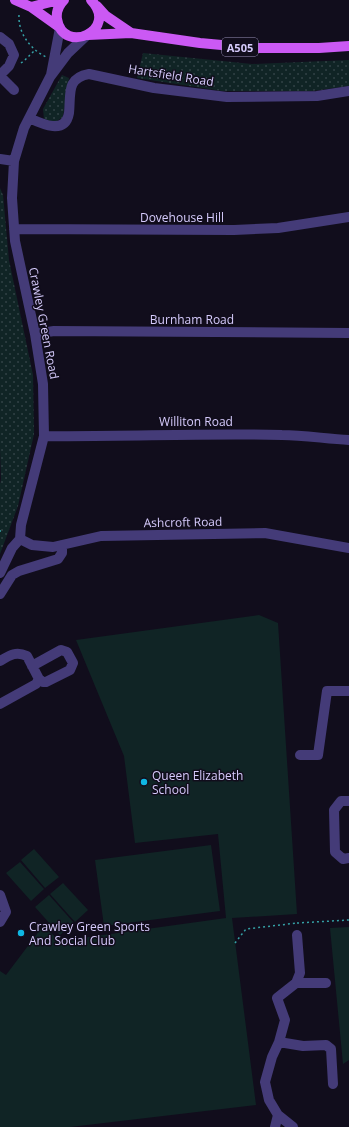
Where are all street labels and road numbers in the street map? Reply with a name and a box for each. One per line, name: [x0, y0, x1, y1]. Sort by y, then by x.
road number: A505: [222, 38, 258, 56]
street label: Hartsfield Road: [127, 60, 215, 90]
street label: Dovehouse Hill: [140, 209, 224, 226]
street label: Crawley Green Road: [25, 266, 63, 380]
street label: Burnham Road: [150, 311, 234, 328]
street label: Williton Road: [159, 413, 233, 430]
street label: Ashcroft Road: [144, 513, 222, 531]

